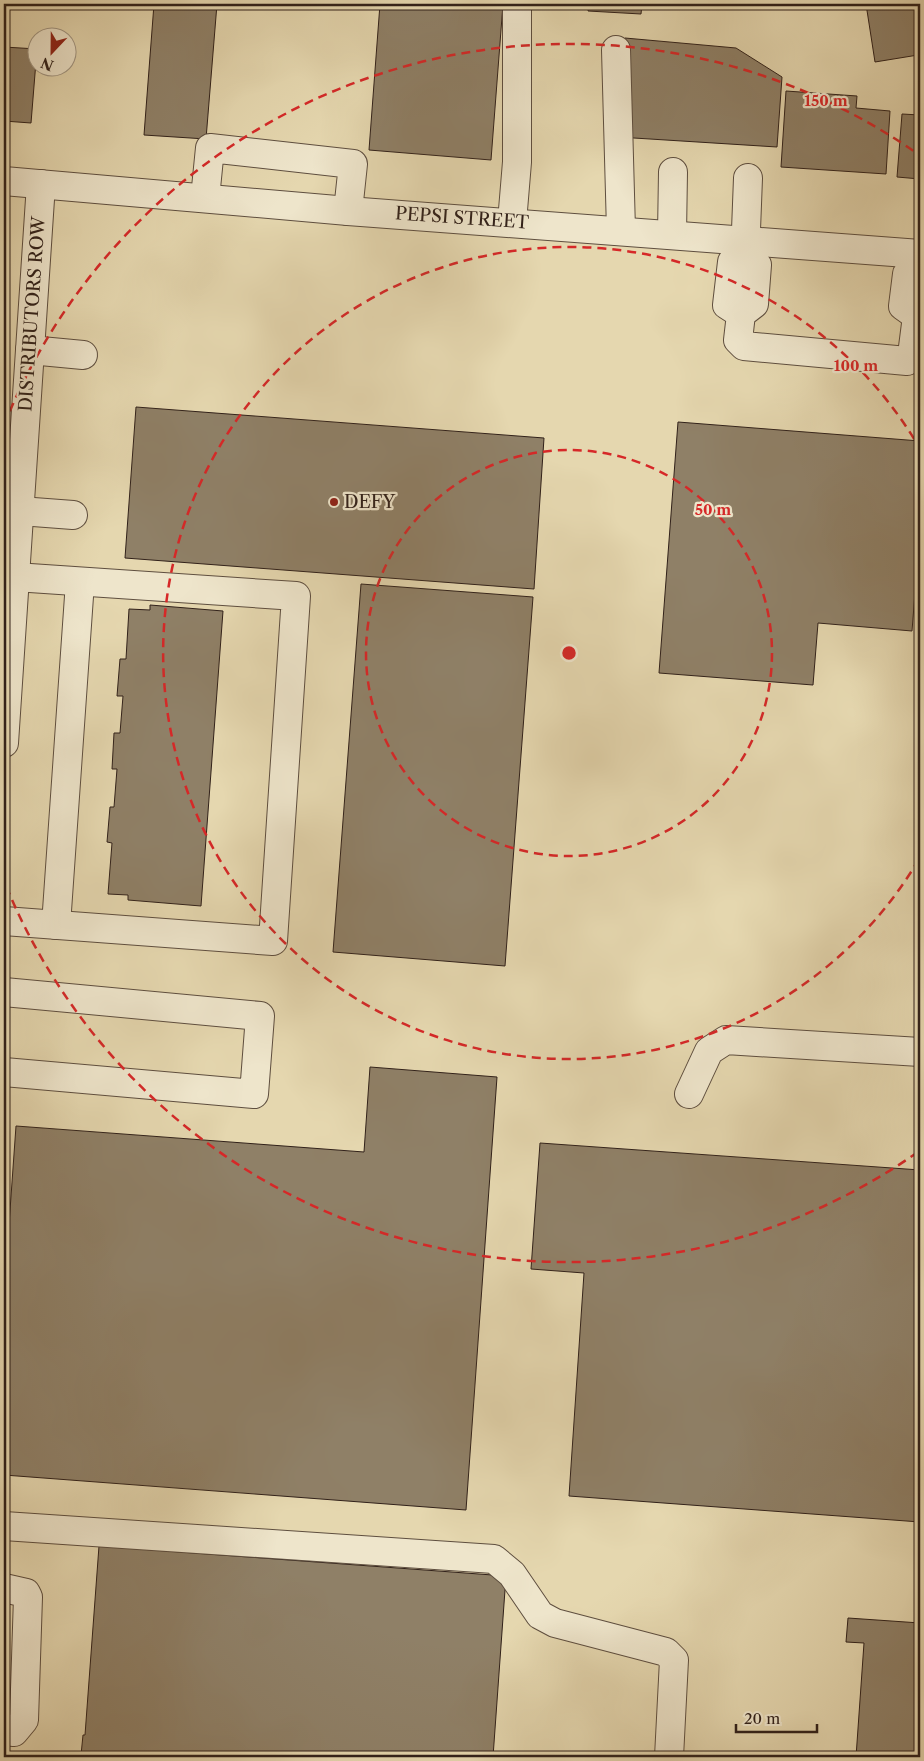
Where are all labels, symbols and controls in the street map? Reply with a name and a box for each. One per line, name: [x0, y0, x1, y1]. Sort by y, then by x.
north arrow: [28, 28, 78, 78]
text: N: [38, 53, 56, 75]
text: 150 m: [804, 91, 848, 110]
street label: PEPSI STREET: [394, 202, 530, 234]
street label: DISTRIBUTORS ROW: [14, 214, 50, 412]
text: 100 m: [834, 356, 878, 375]
place label: DEFY: [344, 491, 396, 513]
marker: DEFY: [328, 496, 340, 508]
text: 50 m: [695, 500, 731, 519]
centre of rings: [560, 644, 578, 662]
scale bar: [736, 1701, 818, 1733]
text: 20 m: [744, 1709, 780, 1728]

